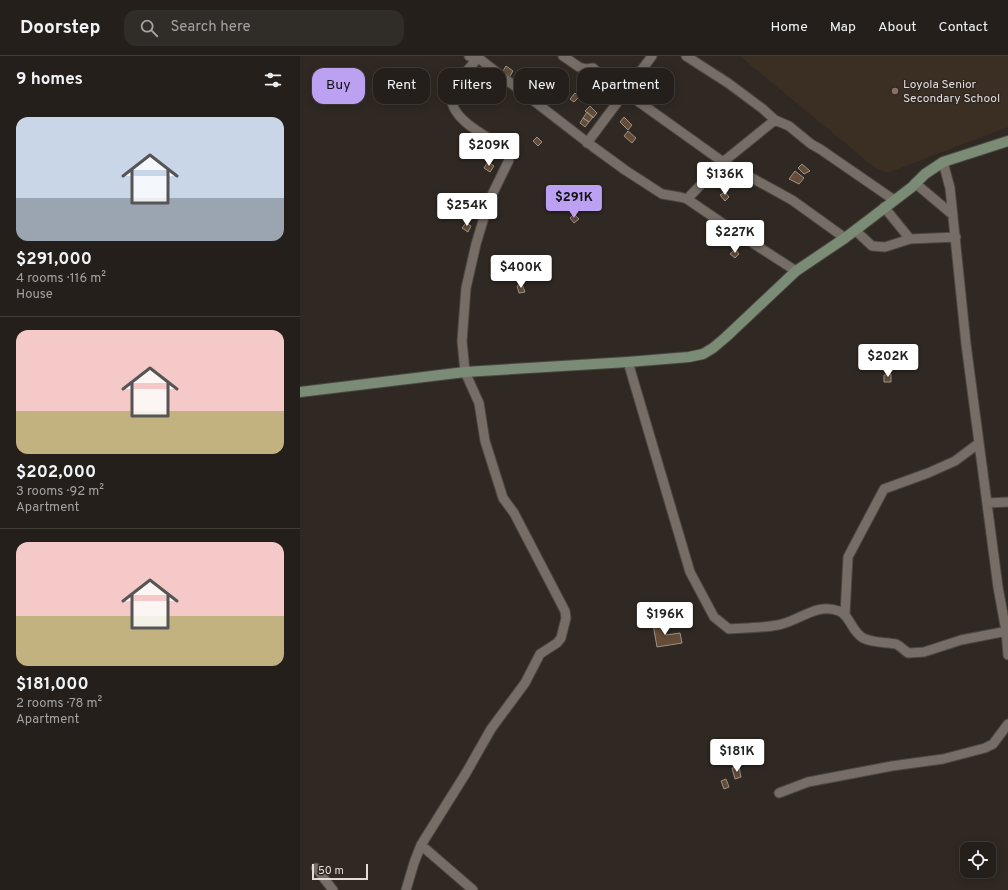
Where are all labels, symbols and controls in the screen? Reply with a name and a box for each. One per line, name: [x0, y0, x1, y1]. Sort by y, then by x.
search box: [124, 10, 404, 46]
text: Doorstep: [20, 16, 100, 40]
icon: search: [138, 17, 160, 39]
text: Search here: [170, 18, 251, 37]
text: Home: [771, 19, 808, 36]
text: Map: [830, 19, 856, 36]
text: About: [878, 19, 917, 36]
text: Contact: [939, 19, 988, 36]
chip: Buy: [312, 68, 365, 104]
chip: Rent: [373, 68, 430, 104]
chip: Filters: [438, 68, 506, 104]
chip: New: [514, 68, 569, 104]
chip: Apartment: [577, 68, 674, 104]
text: 9 homes: [16, 69, 83, 91]
icon: filters: [262, 69, 284, 91]
place label: Loyola Senior Secondary School: [903, 77, 1000, 107]
marker: Loyola Senior Secondary School: [890, 86, 900, 96]
pin: $209K: [461, 133, 517, 167]
text: $209K: [468, 138, 510, 154]
icon: home: [114, 143, 186, 215]
pin: $136K: [697, 162, 753, 196]
text: $136K: [706, 167, 744, 183]
pin: $291K: [546, 185, 602, 219]
text: $291K: [555, 190, 593, 206]
pin: $254K: [439, 193, 495, 227]
text: $254K: [446, 198, 488, 214]
pin: $227K: [707, 220, 763, 254]
text: $227K: [715, 225, 755, 241]
text: $291,000: [16, 249, 92, 271]
pin: $400K: [493, 255, 549, 289]
text: $400K: [500, 260, 542, 276]
text: 4 rooms · 116 m²: [16, 271, 106, 287]
text: House: [16, 287, 53, 303]
pin: $202K: [860, 344, 916, 378]
text: $202K: [867, 349, 909, 365]
icon: home: [114, 356, 186, 428]
text: $202,000: [16, 462, 96, 484]
text: 3 rooms · 92 m²: [16, 484, 104, 500]
text: Apartment: [16, 500, 79, 516]
icon: home: [114, 568, 186, 640]
pin: $196K: [637, 602, 693, 636]
text: $196K: [646, 607, 684, 623]
text: $181,000: [16, 674, 89, 696]
text: 2 rooms · 78 m²: [16, 696, 102, 712]
text: Apartment: [16, 712, 79, 728]
pin: $181K: [709, 739, 765, 773]
text: $181K: [719, 744, 755, 760]
map controls: [960, 842, 996, 878]
button: locate: [960, 842, 996, 878]
scale bar: [312, 862, 368, 881]
text: 50 m: [318, 864, 344, 878]

